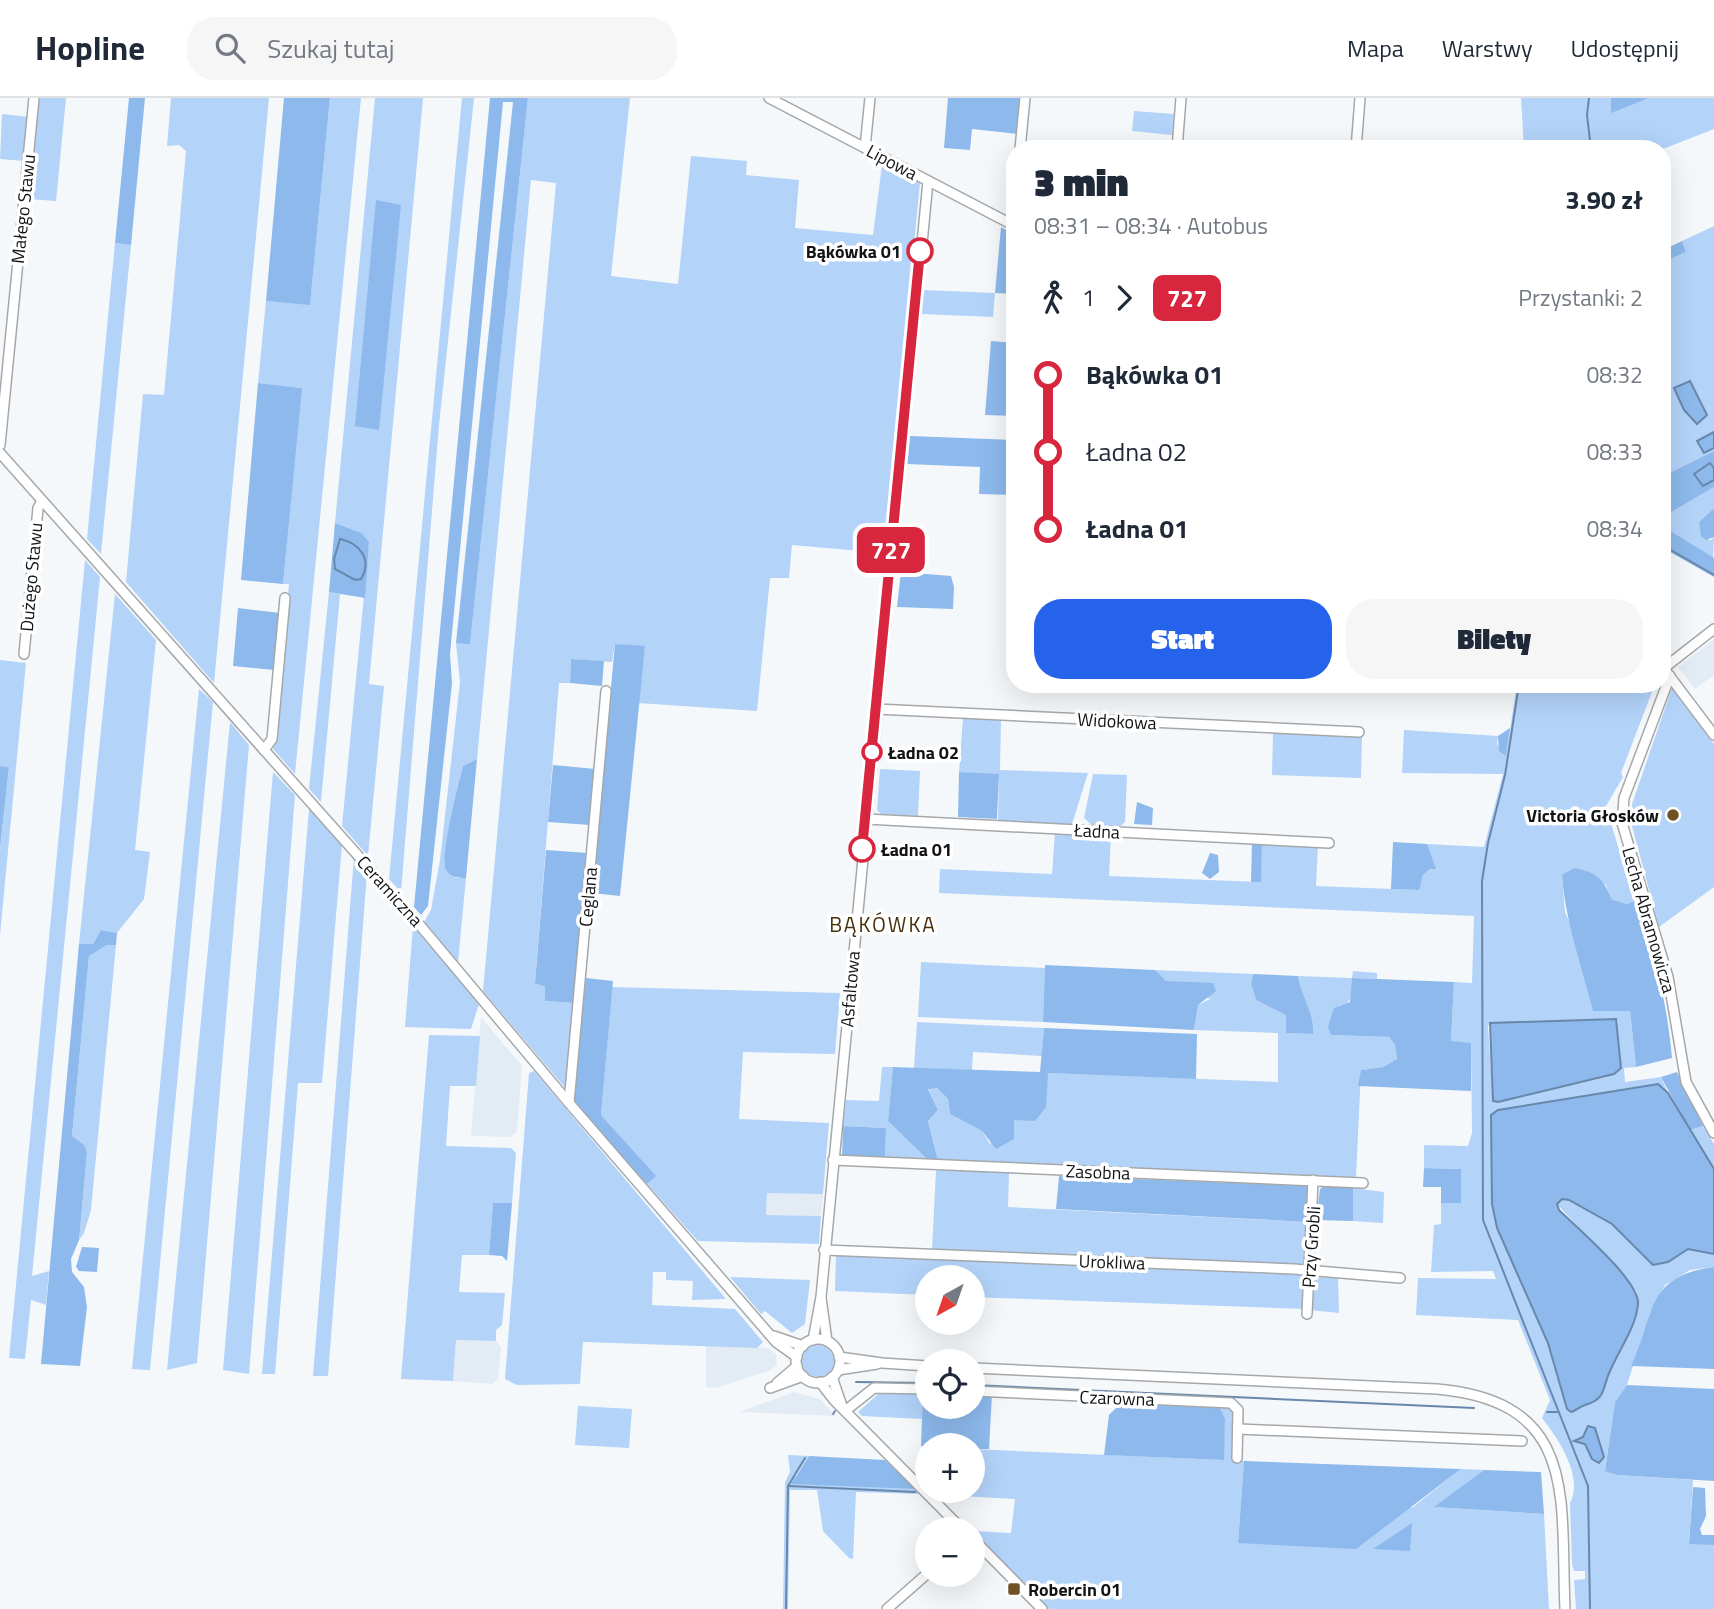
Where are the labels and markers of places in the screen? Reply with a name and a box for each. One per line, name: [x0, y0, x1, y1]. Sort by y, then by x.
place label: Bąkówka 01: [806, 238, 901, 265]
marker: Bąkówka 01: [907, 238, 933, 264]
place label: Ładna 02: [887, 739, 959, 766]
marker: Ładna 02: [862, 742, 882, 762]
place label: Victoria Głosków: [1526, 802, 1659, 829]
marker: Victoria Głosków: [1665, 807, 1681, 823]
marker: Ładna 01: [849, 836, 875, 862]
place label: Ładna 01: [880, 836, 952, 863]
place label: Robercin 01: [1028, 1576, 1121, 1603]
marker: Robercin 01: [1006, 1581, 1022, 1597]

